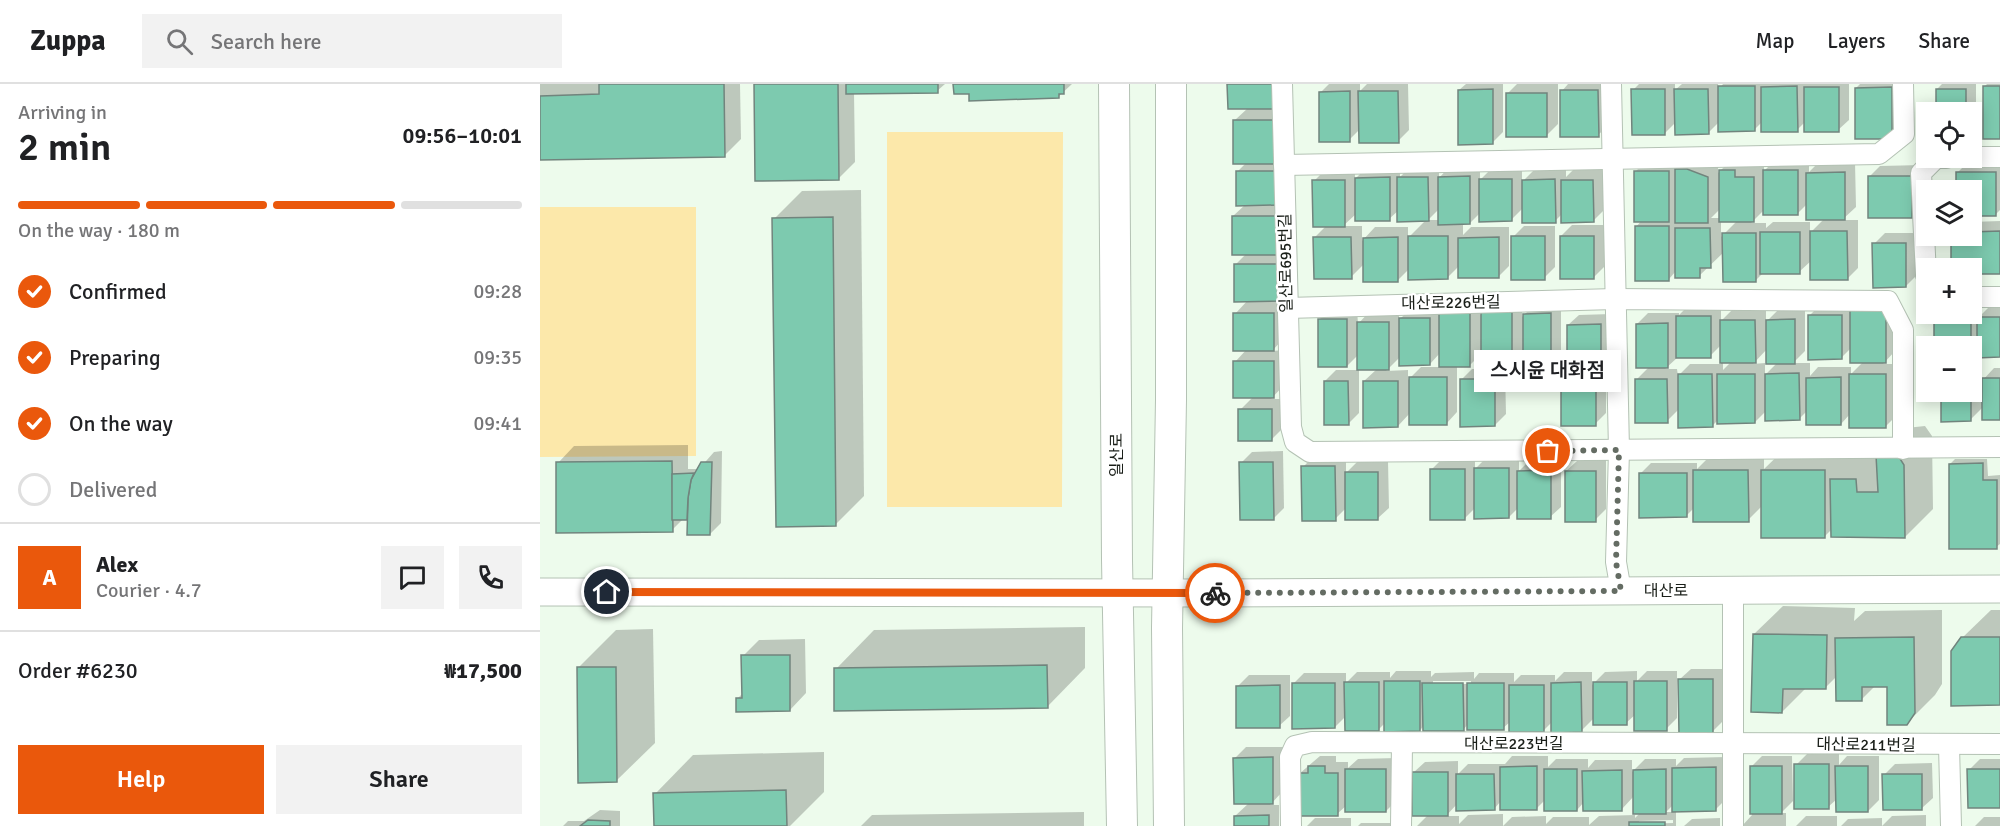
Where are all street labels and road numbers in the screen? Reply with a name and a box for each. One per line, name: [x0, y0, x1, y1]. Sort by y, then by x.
street label: 일산로695번길: [1275, 213, 1297, 313]
street label: 대산로226번길: [1401, 292, 1501, 314]
street label: 일산로: [1107, 433, 1127, 477]
street label: 대산로: [1644, 581, 1688, 601]
street label: 대산로223번길: [1464, 734, 1564, 754]
street label: 대산로211번길: [1816, 734, 1916, 756]

